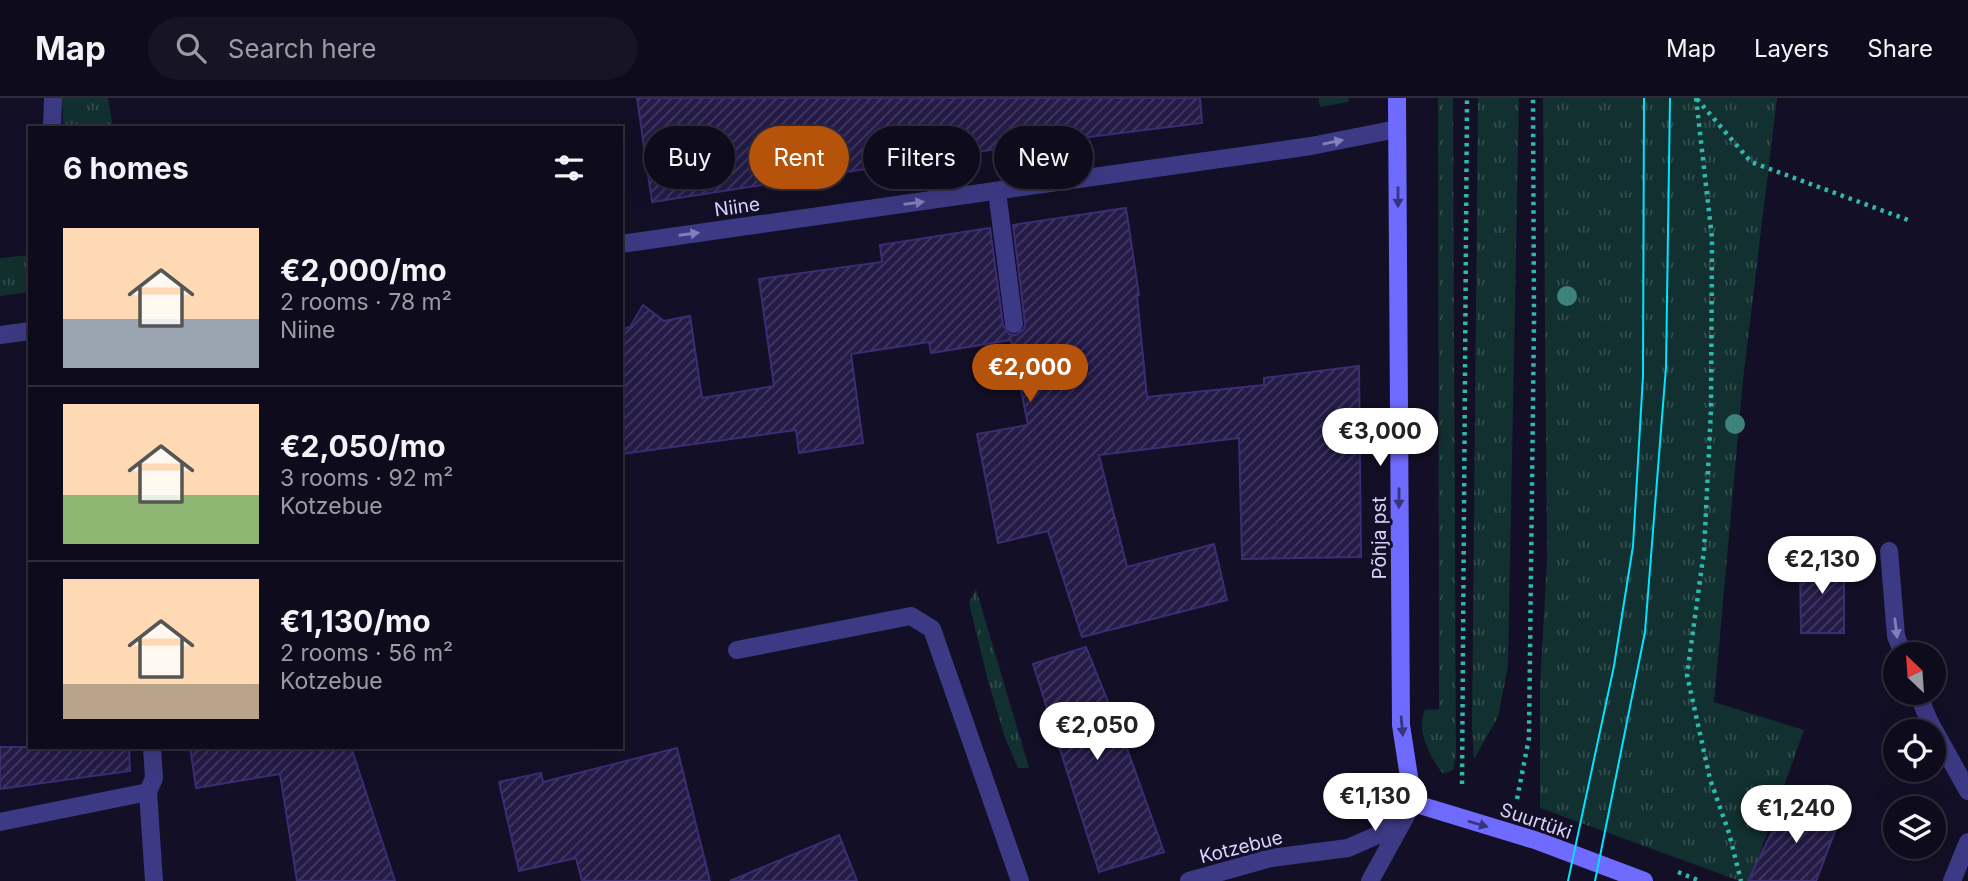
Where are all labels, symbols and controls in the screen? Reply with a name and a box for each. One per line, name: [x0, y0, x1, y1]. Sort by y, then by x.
search box: [148, 17, 638, 80]
text: Map: [35, 28, 106, 68]
icon: search: [172, 29, 210, 67]
text: Search here: [228, 33, 376, 64]
text: Map: [1666, 34, 1716, 63]
text: Layers: [1754, 34, 1829, 63]
text: Share: [1867, 34, 1933, 63]
chip: Buy: [644, 126, 735, 189]
chip: Rent: [749, 126, 849, 189]
chip: Filters: [863, 126, 980, 189]
chip: New: [994, 126, 1093, 189]
one-way arrow: [1322, 136, 1344, 147]
icon: filters: [550, 149, 588, 187]
text: 6 homes: [63, 150, 189, 186]
one-way arrow: [1392, 187, 1404, 209]
street label: Niine: [713, 192, 761, 222]
one-way arrow: [903, 197, 925, 208]
one-way arrow: [678, 229, 700, 240]
text: €2,000/mo: [280, 252, 447, 288]
icon: home: [119, 256, 203, 340]
text: 2 rooms · 78 m²: [280, 288, 452, 316]
text: Niine: [280, 316, 335, 344]
pin: €2,000: [973, 344, 1087, 404]
text: €2,000: [988, 353, 1072, 381]
pin: €3,000: [1323, 408, 1437, 468]
text: €3,000: [1338, 417, 1422, 445]
text: €2,050/mo: [280, 428, 446, 464]
icon: home: [119, 432, 203, 516]
text: 3 rooms · 92 m²: [280, 464, 453, 492]
one-way arrow: [1394, 488, 1405, 510]
text: Kotzebue: [280, 492, 383, 520]
street label: Põhja pst: [1368, 496, 1391, 580]
pin: €2,130: [1765, 536, 1879, 596]
text: €2,130: [1784, 545, 1860, 573]
text: €1,130/mo: [280, 603, 431, 639]
icon: home: [119, 607, 203, 691]
one-way arrow: [1890, 617, 1901, 639]
text: 2 rooms · 56 m²: [280, 639, 453, 667]
north arrow: [1883, 642, 1946, 705]
map controls: [1883, 642, 1946, 859]
text: Kotzebue: [280, 667, 383, 695]
pin: €2,050: [1040, 702, 1154, 762]
text: €2,050: [1056, 711, 1138, 739]
one-way arrow: [1397, 715, 1408, 737]
button: locate: [1883, 719, 1946, 782]
pin: €1,130: [1318, 774, 1432, 833]
text: €1,130: [1339, 782, 1411, 810]
pin: €1,240: [1739, 786, 1853, 845]
text: €1,240: [1757, 794, 1835, 822]
button: layers: [1883, 796, 1946, 859]
street label: Suurtüki: [1497, 798, 1575, 844]
one-way arrow: [1468, 819, 1489, 829]
street label: Kotzebue: [1197, 826, 1285, 868]

